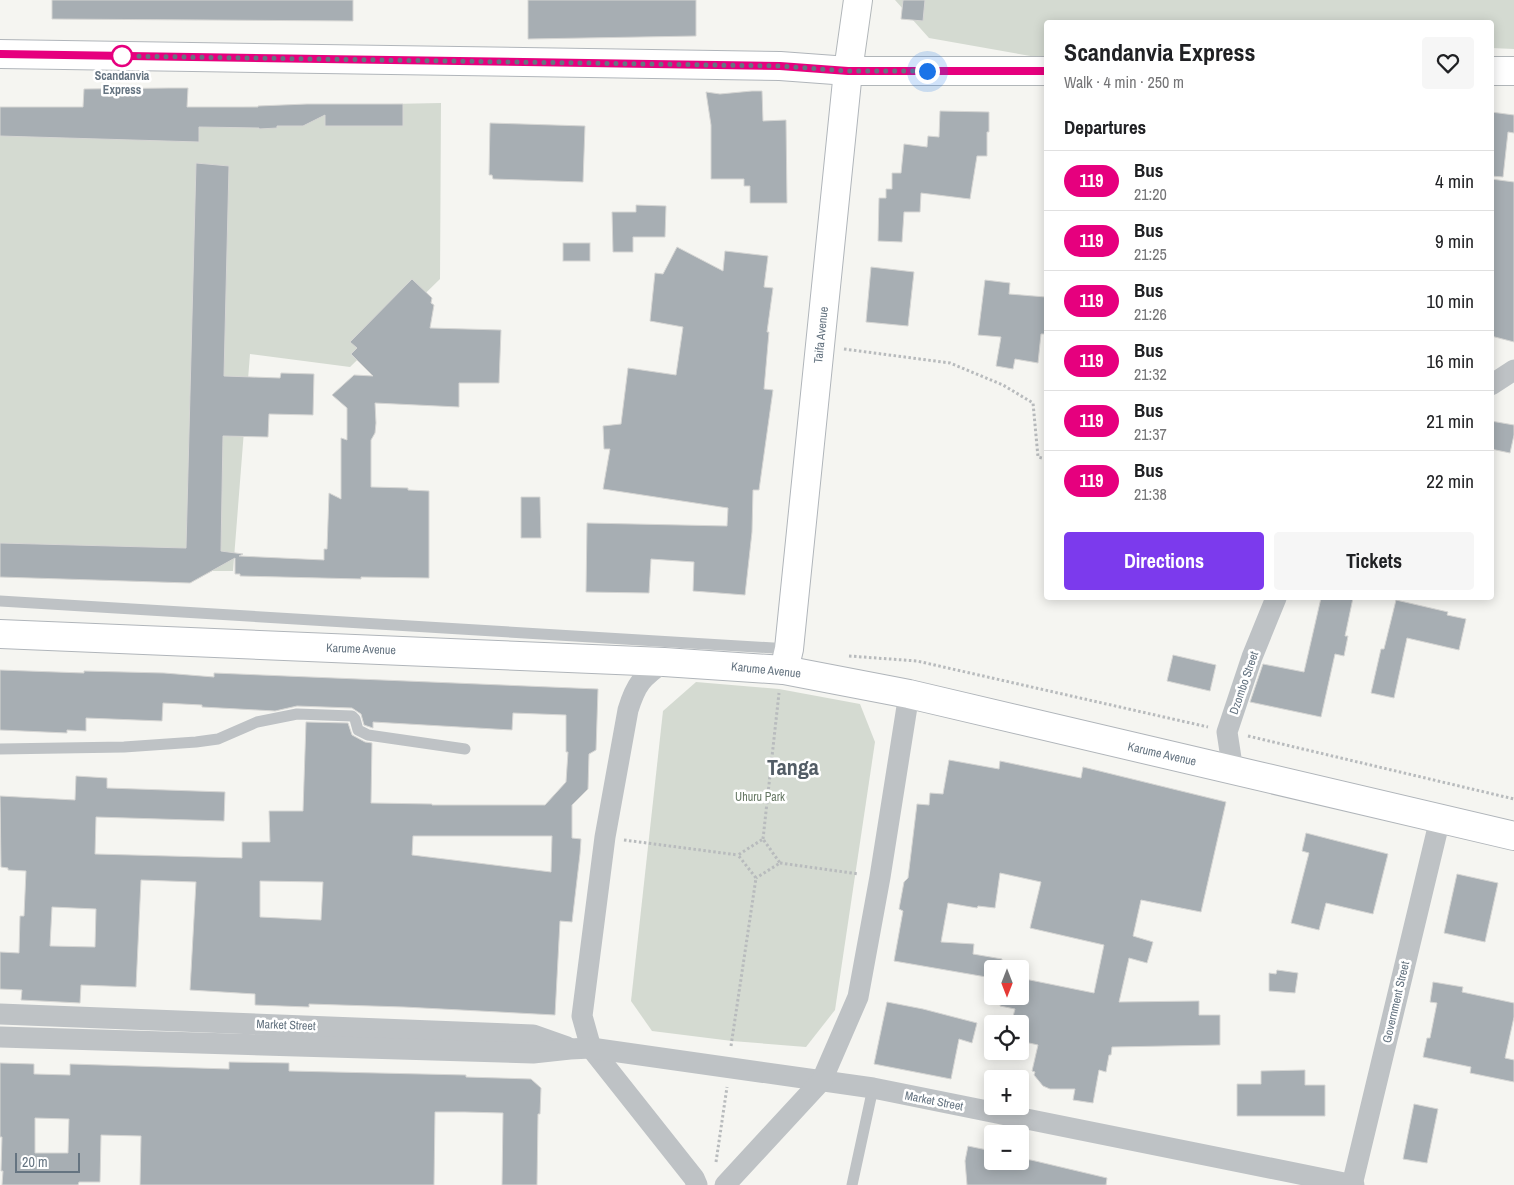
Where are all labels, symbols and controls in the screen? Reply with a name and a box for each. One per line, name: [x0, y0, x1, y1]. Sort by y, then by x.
text: Scandanvia Express: [1064, 36, 1255, 68]
button: heart: [1422, 37, 1474, 89]
marker: Scandanvia Express: [111, 45, 133, 67]
your location: [915, 59, 940, 84]
place label: Scandanvia Express: [95, 68, 150, 98]
text: Walk · 4 min · 250 m: [1064, 71, 1184, 93]
text: Departures: [1064, 114, 1146, 140]
text: Bus: [1134, 157, 1163, 183]
text: 119: [1080, 168, 1103, 193]
text: 4 min: [1435, 168, 1474, 194]
text: 21:20: [1134, 183, 1167, 205]
text: Bus: [1134, 217, 1163, 243]
text: 119: [1080, 228, 1103, 253]
text: 9 min: [1435, 228, 1474, 254]
text: 21:25: [1134, 243, 1167, 265]
text: Bus: [1134, 277, 1163, 303]
text: 119: [1080, 288, 1103, 313]
text: 10 min: [1426, 288, 1474, 314]
text: 21:26: [1134, 303, 1167, 325]
street label: Taifa Avenue: [810, 306, 832, 364]
text: Bus: [1134, 337, 1163, 363]
text: 119: [1080, 348, 1103, 373]
text: 16 min: [1426, 348, 1474, 374]
text: 21:32: [1134, 363, 1167, 385]
text: Bus: [1134, 397, 1163, 423]
text: 119: [1080, 408, 1103, 433]
text: 21 min: [1426, 408, 1474, 434]
text: 21:37: [1134, 423, 1167, 445]
text: Bus: [1134, 457, 1163, 483]
text: 119: [1080, 468, 1103, 493]
text: 22 min: [1426, 468, 1474, 494]
text: 21:38: [1134, 483, 1167, 505]
button: Directions: [1064, 532, 1264, 590]
button: Tickets: [1274, 532, 1474, 590]
street label: Karume Avenue: [326, 640, 396, 658]
street label: Dzombo Street: [1226, 649, 1262, 717]
street label: Karume Avenue: [730, 658, 802, 682]
street label: Karume Avenue: [1126, 738, 1198, 770]
district label: Tanga: [767, 752, 819, 782]
park label: Uhuru Park: [735, 789, 785, 805]
street label: Government Street: [1379, 959, 1413, 1044]
north arrow: [984, 960, 1029, 1005]
map controls: [984, 960, 1029, 1170]
button: locate: [984, 1015, 1029, 1060]
street label: Market Street: [256, 1016, 316, 1034]
button: +: [984, 1070, 1029, 1115]
street label: Market Street: [903, 1088, 965, 1115]
button: −: [984, 1125, 1029, 1170]
scale bar: [15, 1150, 80, 1173]
text: 20 m: [22, 1153, 48, 1171]

